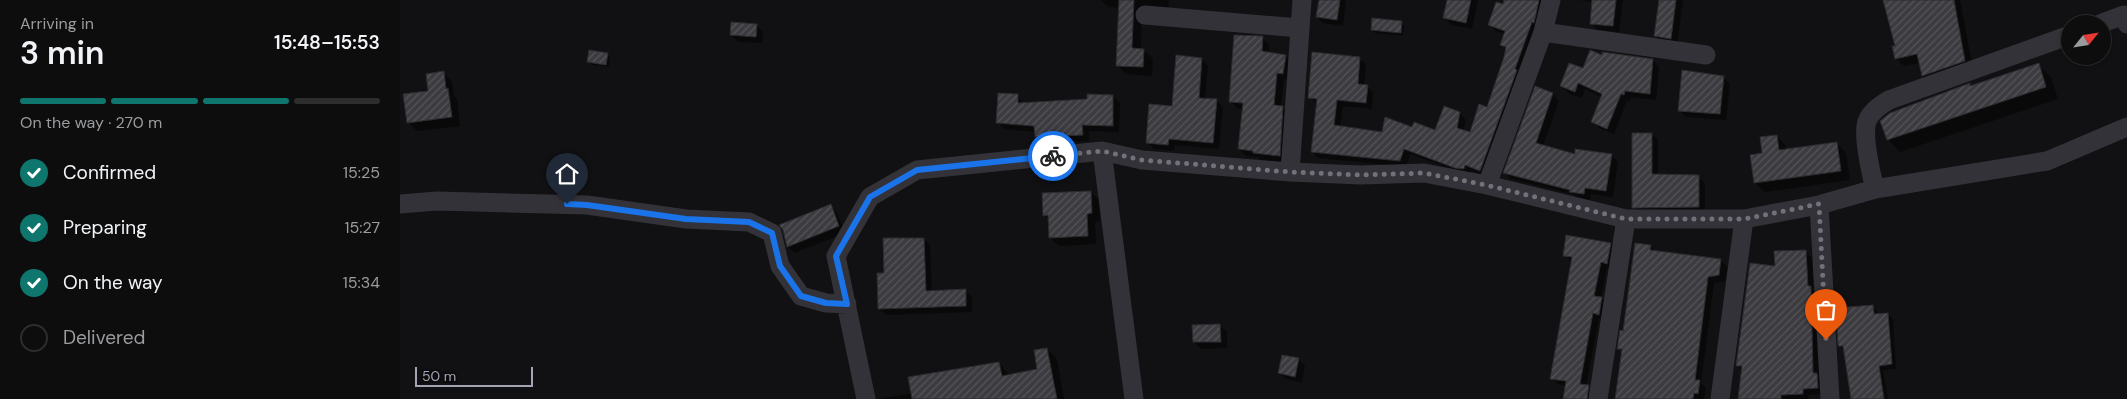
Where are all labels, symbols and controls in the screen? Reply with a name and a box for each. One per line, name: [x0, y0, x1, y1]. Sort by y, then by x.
text: Arriving in: [20, 13, 94, 34]
north arrow: [2061, 15, 2111, 65]
map controls: [2061, 15, 2111, 65]
text: 15:48–15:53: [274, 30, 380, 55]
text: 3 min: [20, 32, 104, 74]
text: On the way · 270 m: [20, 112, 162, 133]
courier: [1028, 131, 1078, 181]
icon: bike: [1039, 142, 1067, 170]
pin: [546, 153, 588, 204]
icon: check: [20, 159, 48, 187]
text: Confirmed: [63, 160, 156, 185]
icon: home: [553, 160, 581, 188]
text: 15:25: [343, 162, 380, 183]
icon: check: [20, 214, 48, 242]
text: Preparing: [63, 215, 147, 240]
text: 15:27: [345, 217, 380, 238]
icon: check: [20, 269, 48, 297]
text: On the way: [63, 270, 163, 295]
text: 15:34: [343, 272, 380, 293]
pin: [1805, 289, 1847, 340]
icon: bag: [1812, 296, 1840, 324]
text: Delivered: [63, 325, 145, 350]
scale bar: [415, 364, 532, 387]
text: 50 m: [422, 367, 456, 385]

